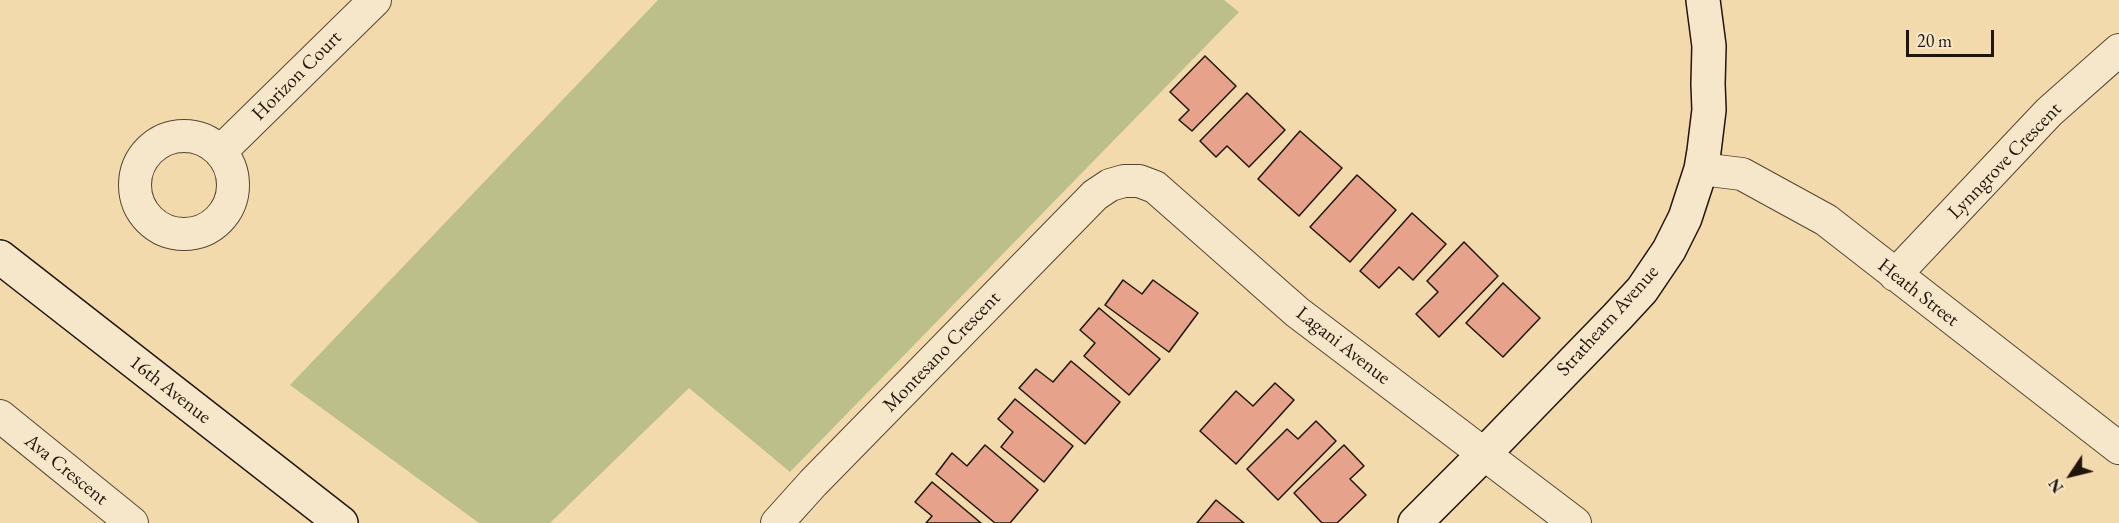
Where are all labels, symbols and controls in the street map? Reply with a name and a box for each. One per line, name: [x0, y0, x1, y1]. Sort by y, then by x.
scale bar: [1909, 18, 1998, 56]
street label: Horizon Court: [247, 26, 347, 126]
text: 20 m: [1917, 29, 1952, 52]
street label: Lynngrove Crescent: [1943, 98, 2067, 224]
street label: Heath Street: [1873, 254, 1963, 332]
street label: Strathearn Avenue: [1552, 260, 1664, 382]
street label: Montesano Crescent: [878, 287, 1006, 417]
street label: Lagani Avenue: [1291, 302, 1395, 390]
street label: 16th Avenue: [124, 351, 216, 429]
street label: Ava Crescent: [19, 429, 113, 511]
north arrow: [2041, 445, 2101, 505]
text: N: [2044, 474, 2068, 497]

